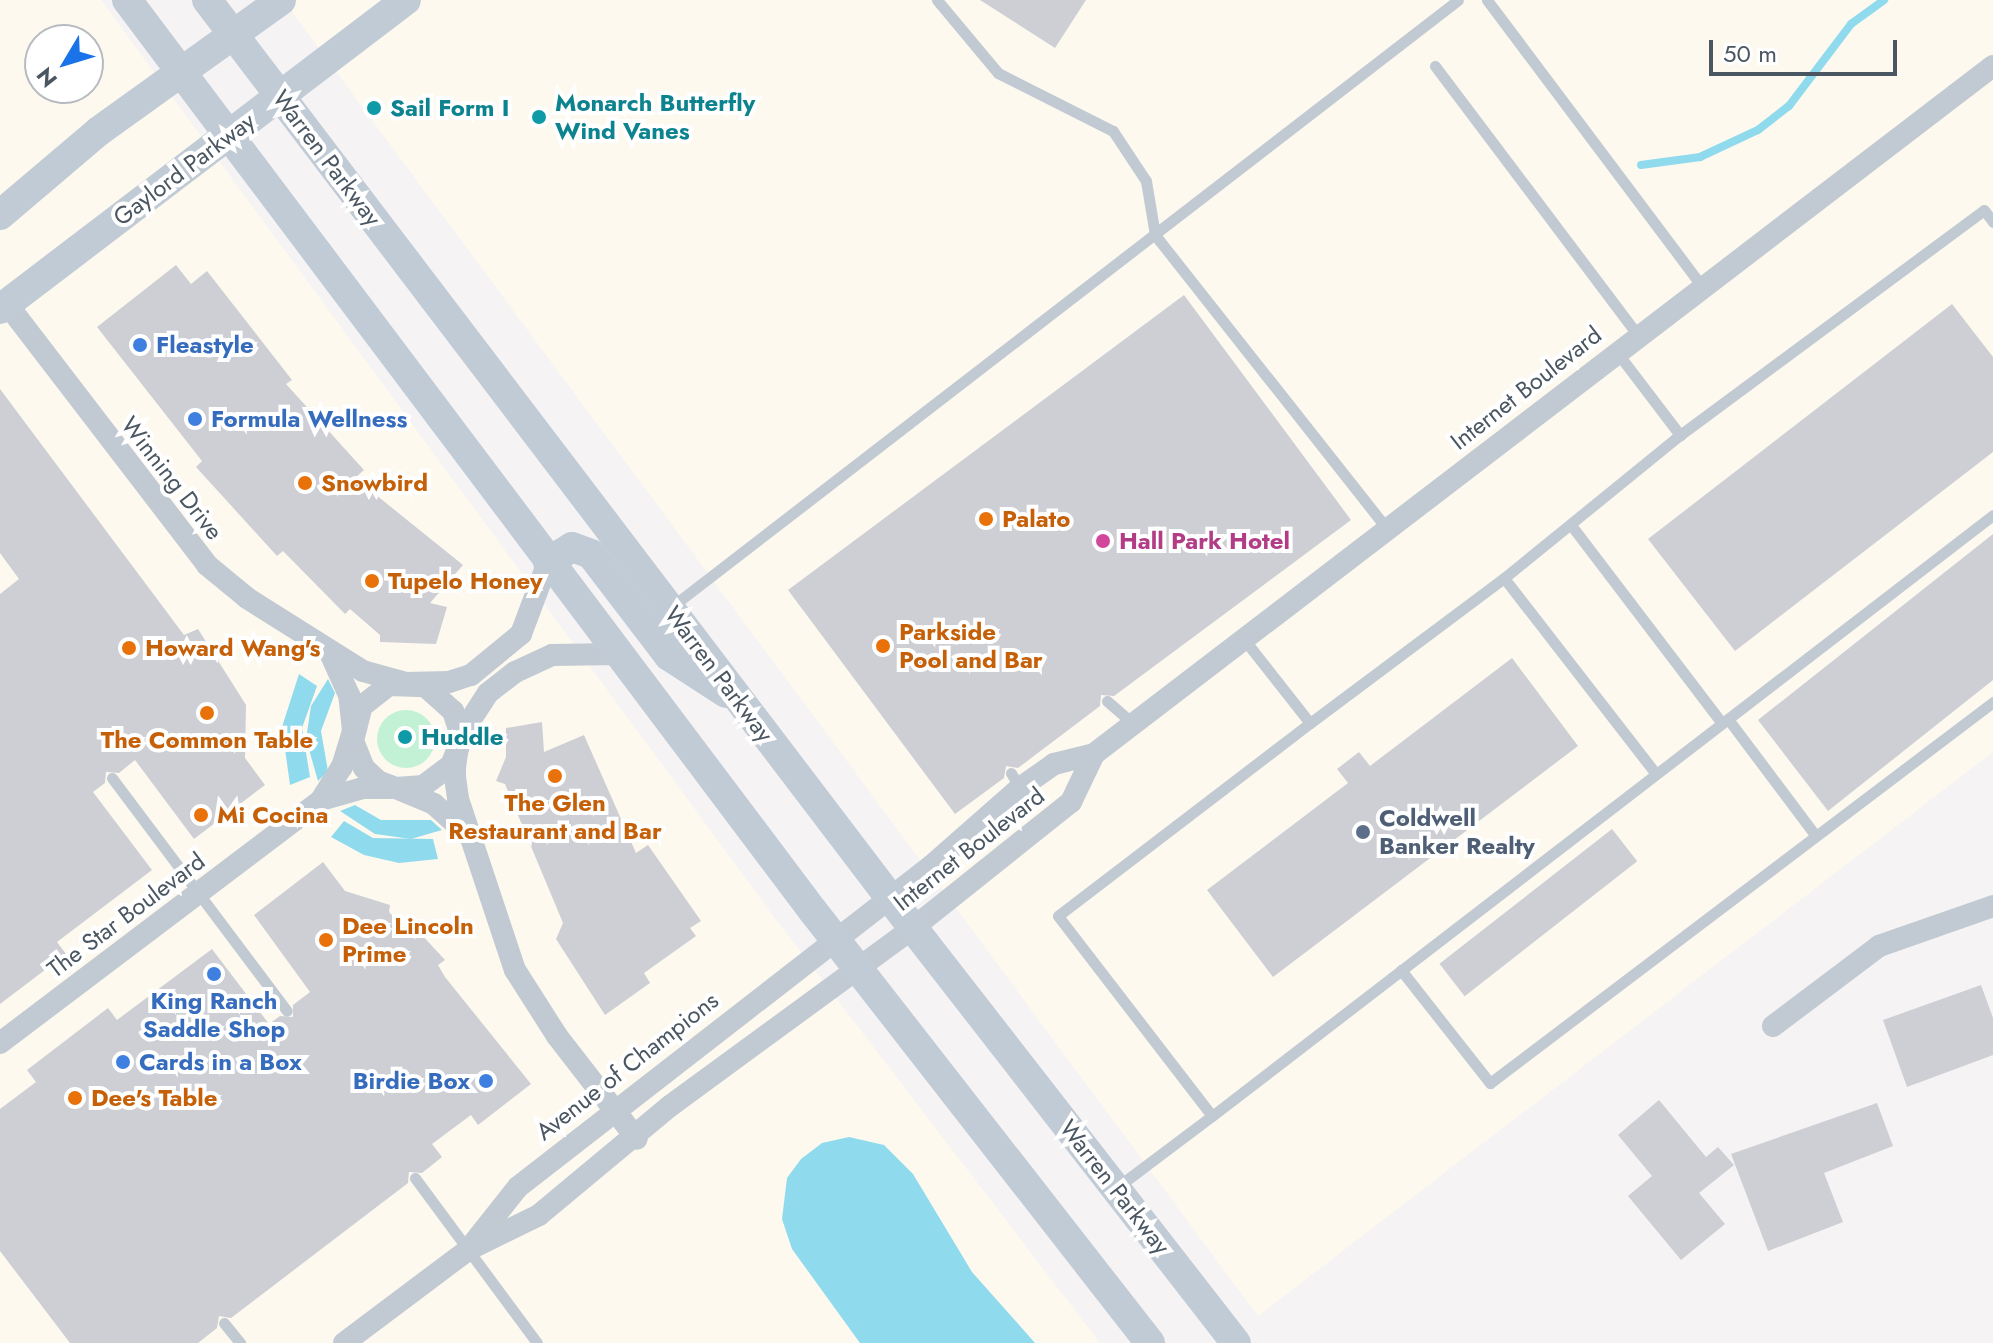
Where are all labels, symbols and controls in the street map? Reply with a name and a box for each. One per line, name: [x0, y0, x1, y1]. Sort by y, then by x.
north arrow: [24, 24, 104, 104]
scale bar: [1713, 24, 1901, 74]
text: 50 m: [1723, 36, 1777, 71]
text: N: [29, 61, 65, 94]
street label: Warren Parkway: [267, 84, 387, 232]
place label: Monarch Butterfly Wind Vanes: [555, 89, 755, 145]
place label: Sail Form I: [390, 94, 509, 122]
marker: Sail Form I: [365, 99, 383, 117]
street label: Gaylord Parkway: [108, 106, 260, 232]
marker: Monarch Butterfly Wind Vanes: [530, 108, 548, 126]
street label: Internet Boulevard: [1445, 320, 1607, 456]
place label: Fleastyle: [156, 331, 254, 359]
marker: Fleastyle: [131, 336, 149, 354]
place label: Formula Wellness: [211, 405, 407, 433]
marker: Formula Wellness: [186, 410, 204, 428]
street label: Winning Drive: [115, 411, 229, 545]
place label: Snowbird: [321, 469, 428, 497]
marker: Snowbird: [296, 474, 314, 492]
place label: Palato: [1002, 505, 1070, 533]
marker: Palato: [977, 510, 995, 528]
place label: Hall Park Hotel: [1119, 527, 1290, 555]
marker: Hall Park Hotel: [1094, 532, 1112, 550]
place label: Tupelo Honey: [388, 567, 542, 595]
marker: Tupelo Honey: [363, 572, 381, 590]
street label: Warren Parkway: [659, 600, 779, 748]
place label: Parkside Pool and Bar: [899, 618, 1043, 674]
place label: Howard Wang's: [145, 634, 320, 662]
marker: Parkside Pool and Bar: [874, 637, 892, 655]
marker: Howard Wang's: [120, 639, 138, 657]
marker: The Common Table: [198, 704, 216, 722]
place label: Huddle: [421, 723, 504, 751]
place label: The Common Table: [101, 726, 313, 754]
marker: Huddle: [396, 728, 414, 746]
marker: The Glen Restaurant and Bar: [546, 767, 564, 785]
street label: Internet Boulevard: [888, 781, 1050, 917]
place label: The Glen Restaurant and Bar: [448, 789, 662, 845]
place label: Mi Cocina: [217, 801, 328, 829]
place label: Coldwell Banker Realty: [1379, 804, 1535, 860]
marker: Mi Cocina: [192, 806, 210, 824]
marker: Coldwell Banker Realty: [1354, 823, 1372, 841]
street label: The Star Boulevard: [42, 846, 210, 984]
place label: Dee Lincoln Prime: [342, 912, 474, 968]
marker: Dee Lincoln Prime: [317, 931, 335, 949]
marker: King Ranch Saddle Shop: [205, 965, 223, 983]
street label: Avenue of Champions: [530, 986, 724, 1146]
place label: King Ranch Saddle Shop: [143, 987, 285, 1043]
place label: Cards in a Box: [139, 1048, 302, 1076]
marker: Cards in a Box: [114, 1053, 132, 1071]
place label: Birdie Box: [353, 1067, 470, 1095]
marker: Birdie Box: [477, 1072, 495, 1090]
place label: Dee's Table: [91, 1084, 218, 1112]
marker: Dee's Table: [66, 1089, 84, 1107]
street label: Warren Parkway: [1054, 1114, 1176, 1260]

